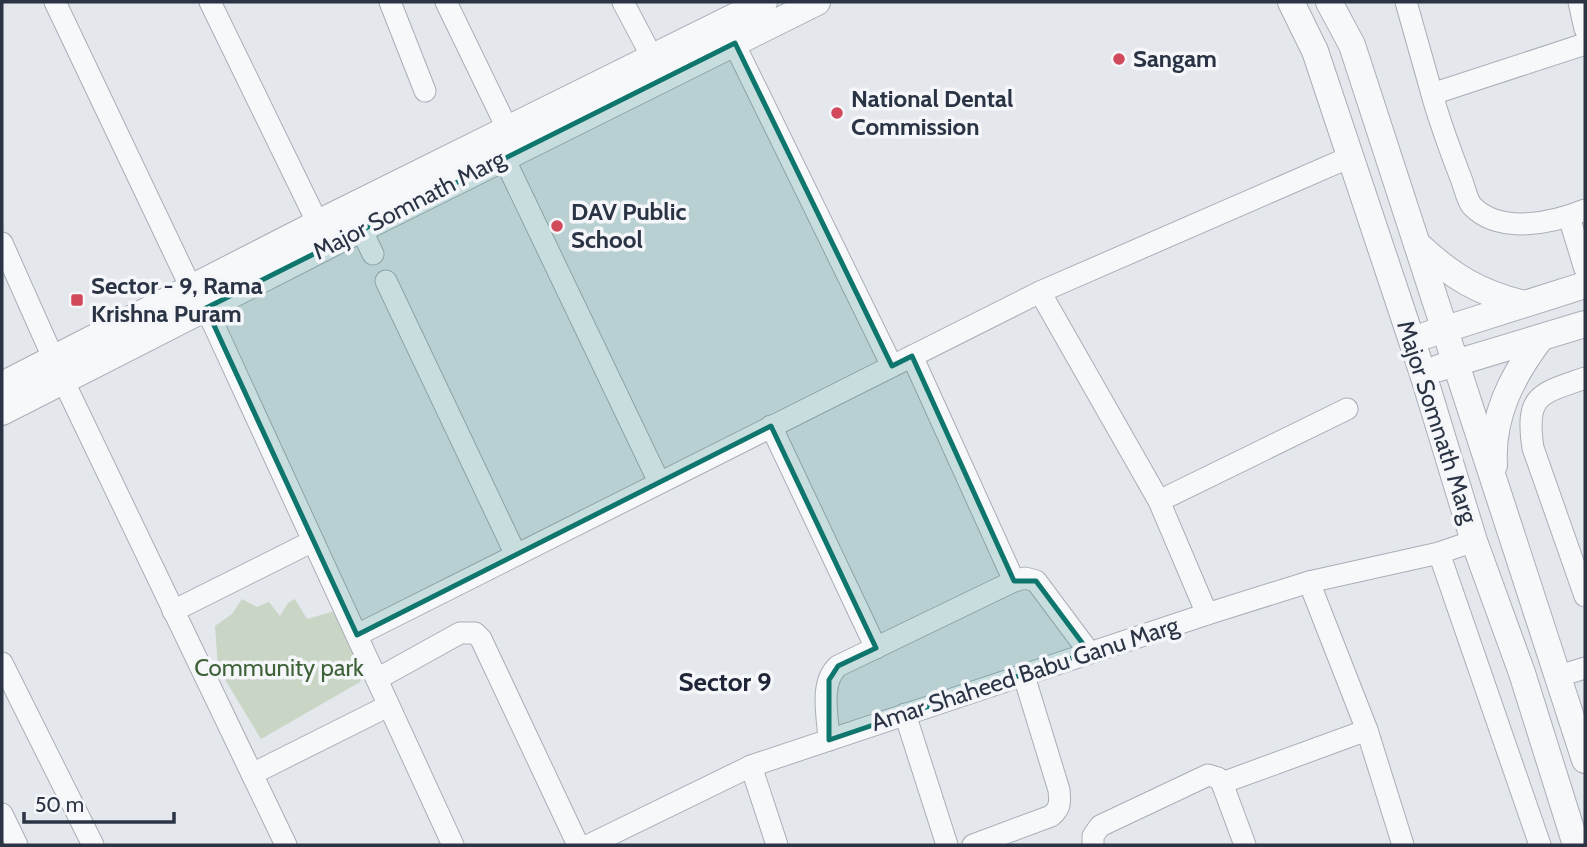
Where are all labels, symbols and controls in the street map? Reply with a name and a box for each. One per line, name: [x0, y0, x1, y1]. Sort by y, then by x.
place label: Sangam: [1133, 44, 1217, 73]
marker: Sangam: [1111, 51, 1127, 67]
place label: National Dental Commission: [851, 84, 1013, 141]
marker: National Dental Commission: [829, 105, 845, 121]
street label: Major Somnath Marg: [308, 143, 511, 266]
place label: DAV Public School: [571, 197, 686, 254]
marker: DAV Public School: [549, 218, 565, 234]
place label: Sector - 9, Rama Krishna Puram: [91, 271, 263, 328]
marker: Sector - 9, Rama Krishna Puram: [69, 292, 85, 308]
street label: Major Somnath Marg: [1391, 317, 1484, 528]
street label: Amar Shaheed Babu Ganu Marg: [867, 610, 1183, 737]
park label: Community park: [194, 653, 364, 682]
district label: Sector 9: [678, 666, 772, 698]
scale bar: [24, 780, 175, 824]
text: 50 m: [35, 792, 84, 817]

